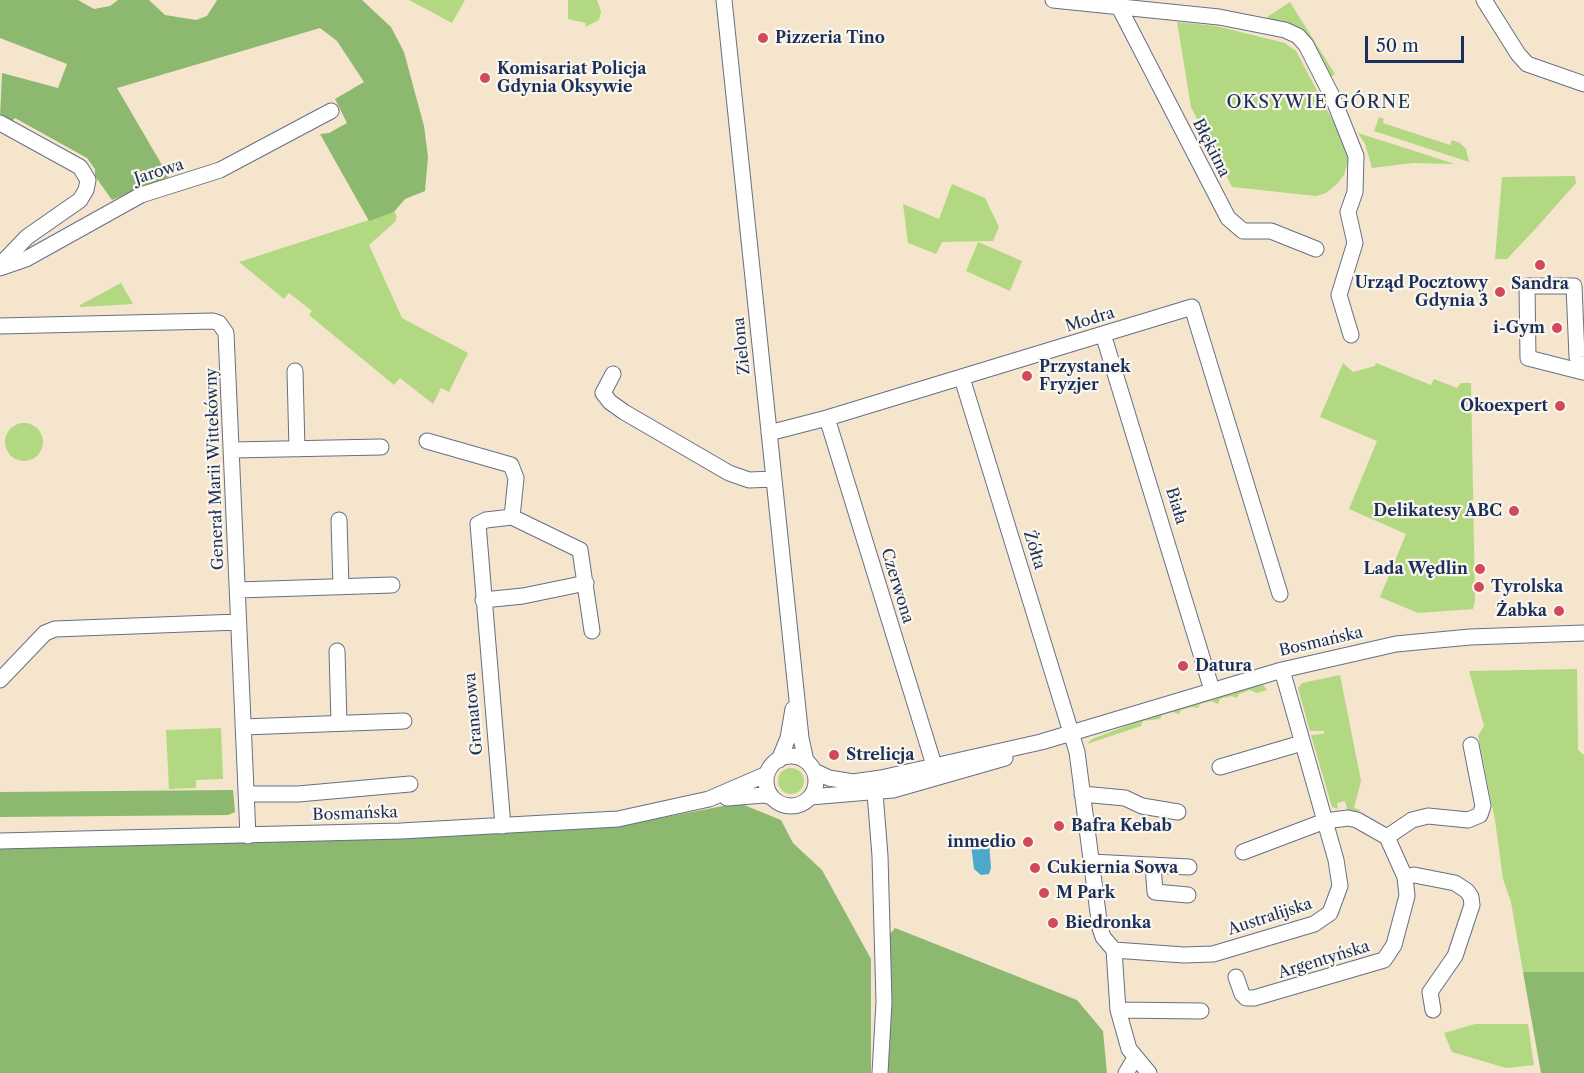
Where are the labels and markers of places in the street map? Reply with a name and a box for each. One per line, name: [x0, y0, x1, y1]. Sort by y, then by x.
place label: Pizzeria Tino: [775, 28, 885, 48]
marker: Pizzeria Tino: [756, 31, 770, 45]
place label: Komisariat Policja Gdynia Oksywie: [497, 59, 647, 97]
marker: Komisariat Policja Gdynia Oksywie: [478, 71, 492, 85]
marker: Sandra: [1533, 258, 1547, 272]
place label: Urząd Pocztowy Gdynia 3: [1355, 273, 1488, 311]
place label: Sandra: [1511, 274, 1569, 294]
marker: Urząd Pocztowy Gdynia 3: [1493, 285, 1507, 299]
place label: i-Gym: [1493, 318, 1545, 338]
marker: i-Gym: [1550, 321, 1564, 335]
place label: Przystanek Fryzjer: [1039, 357, 1131, 395]
marker: Przystanek Fryzjer: [1020, 369, 1034, 383]
place label: Okoexpert: [1460, 396, 1548, 416]
marker: Okoexpert: [1553, 399, 1567, 413]
place label: Delikatesy ABC: [1373, 501, 1502, 521]
marker: Delikatesy ABC: [1507, 504, 1521, 518]
place label: Lada Wędlin: [1363, 559, 1468, 579]
marker: Lada Wędlin: [1473, 562, 1487, 576]
place label: Tyrolska: [1491, 577, 1563, 597]
marker: Tyrolska: [1472, 580, 1486, 594]
place label: Żabka: [1496, 601, 1547, 621]
marker: Żabka: [1552, 604, 1566, 618]
place label: Datura: [1195, 656, 1252, 676]
marker: Datura: [1176, 659, 1190, 673]
place label: Strelicja: [846, 745, 915, 765]
marker: Strelicja: [827, 748, 841, 762]
place label: Bafra Kebab: [1071, 816, 1172, 836]
marker: Bafra Kebab: [1052, 819, 1066, 833]
place label: inmedio: [947, 832, 1016, 852]
marker: inmedio: [1021, 835, 1035, 849]
place label: Cukiernia Sowa: [1047, 858, 1178, 878]
marker: Cukiernia Sowa: [1028, 861, 1042, 875]
place label: M Park: [1056, 883, 1115, 903]
marker: M Park: [1037, 886, 1051, 900]
place label: Biedronka: [1065, 913, 1151, 933]
marker: Biedronka: [1046, 916, 1060, 930]

